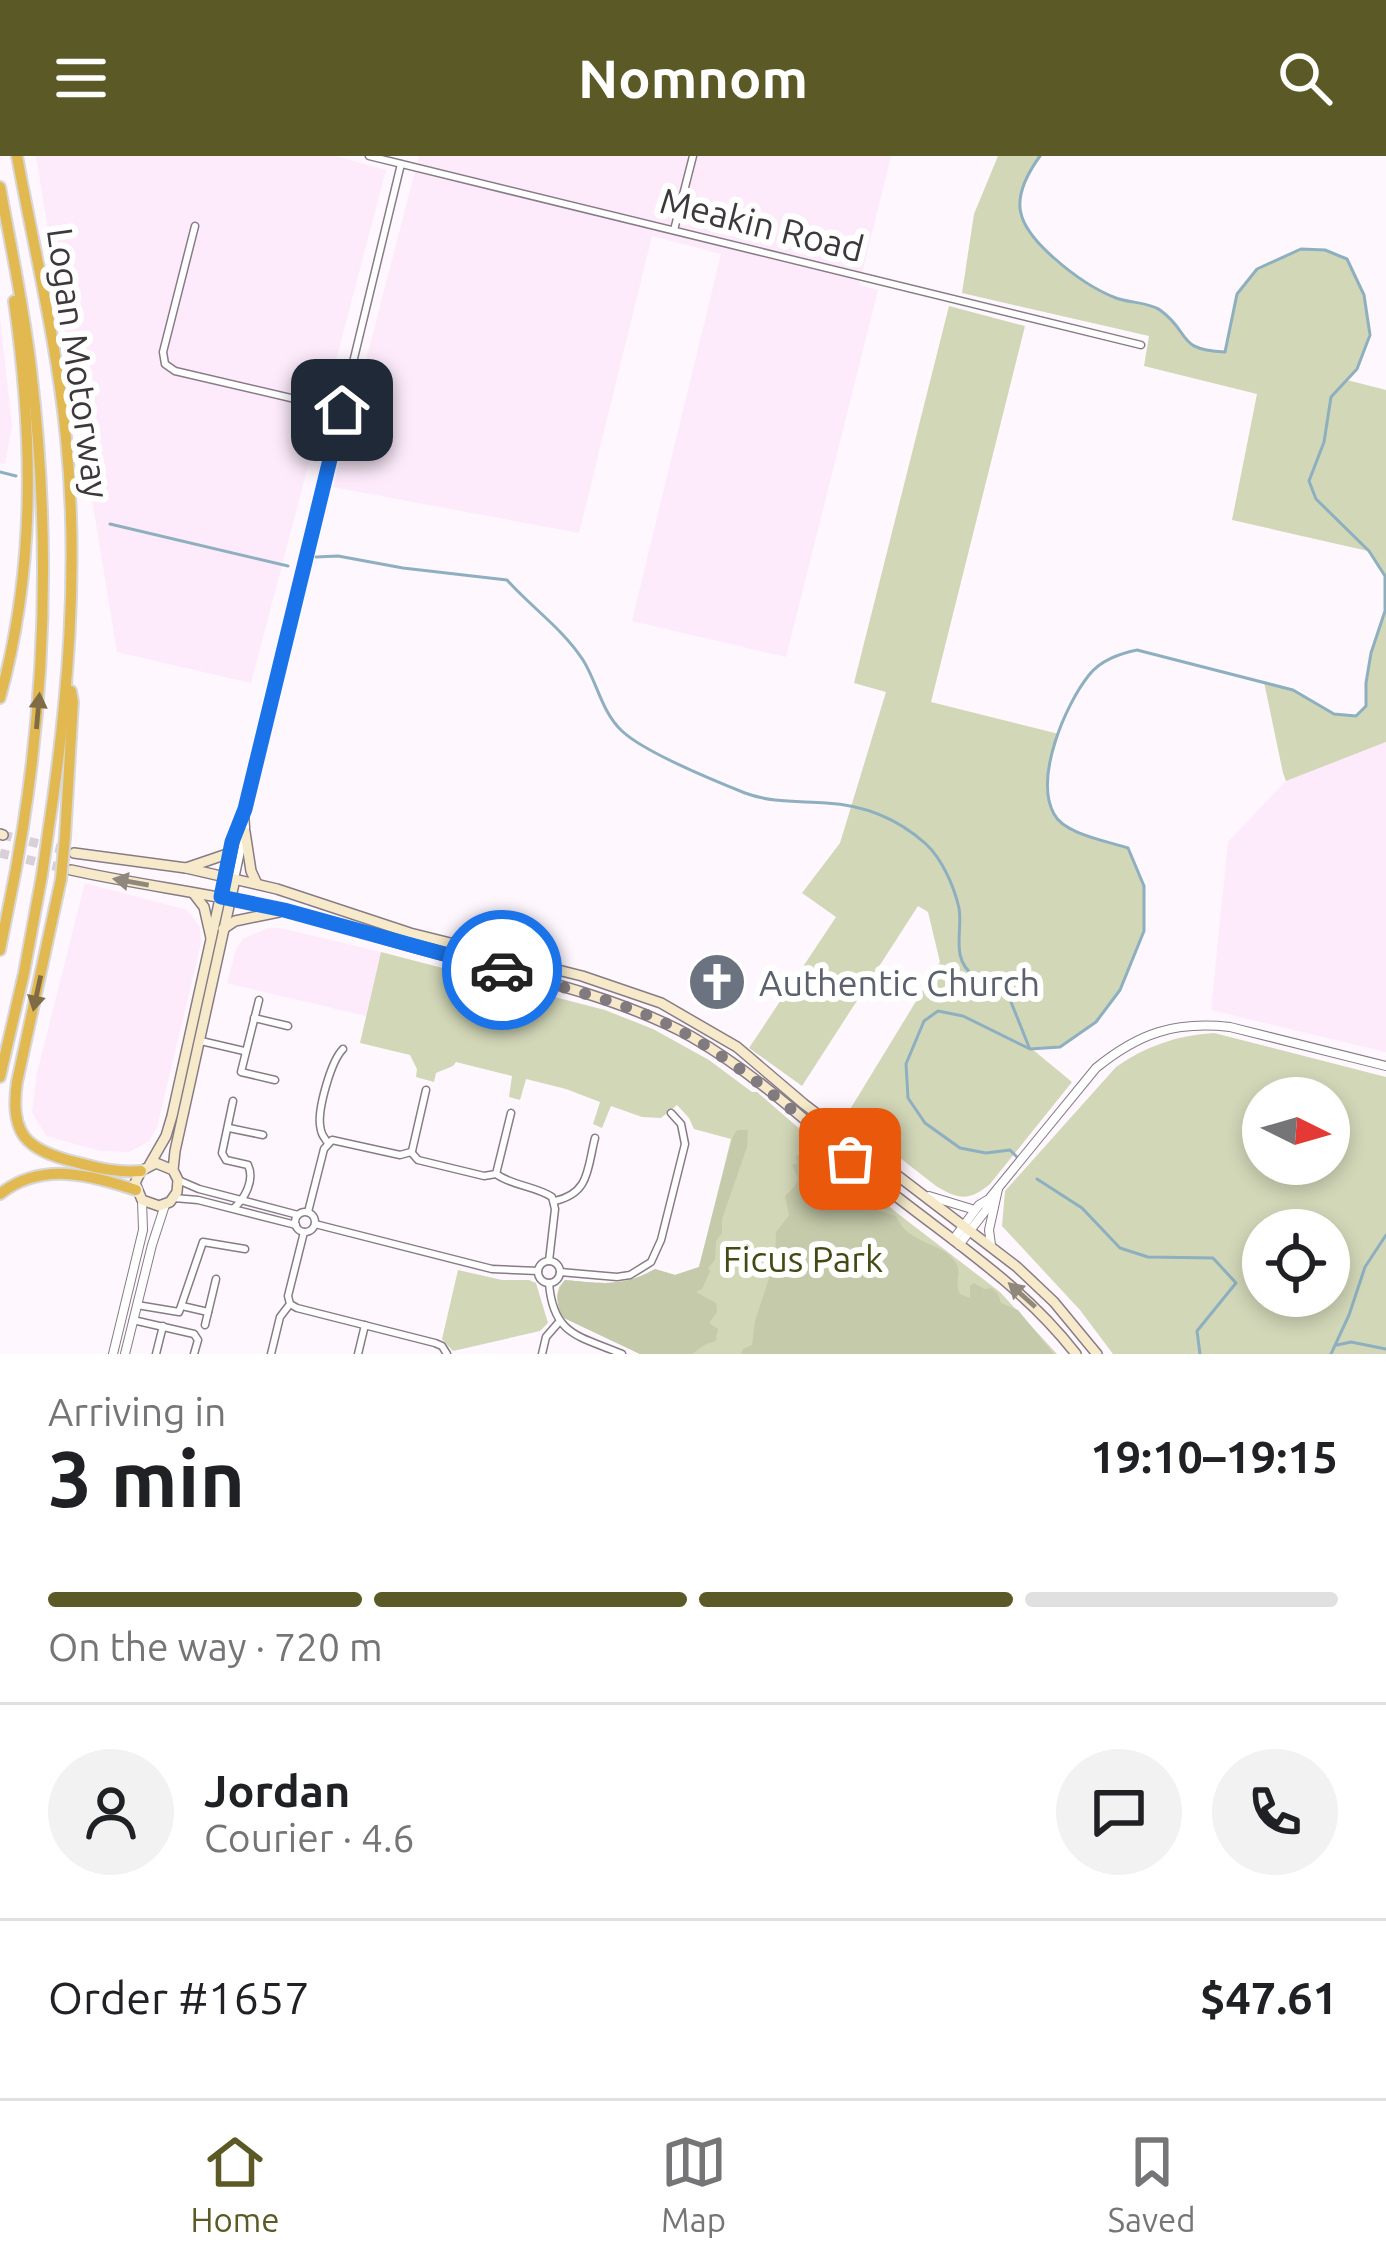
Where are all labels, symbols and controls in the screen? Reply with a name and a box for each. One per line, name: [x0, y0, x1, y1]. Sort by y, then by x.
icon: menu: [48, 45, 114, 111]
icon: search: [1272, 45, 1338, 111]
text: Nomnom: [578, 48, 808, 108]
street label: Meakin Road: [656, 179, 868, 269]
street label: Logan Motorway: [40, 225, 118, 501]
pin: [291, 359, 393, 461]
icon: home: [309, 377, 375, 443]
one-way arrow: [28, 692, 47, 729]
one-way arrow: [111, 872, 149, 891]
courier: [442, 910, 562, 1030]
icon: car: [469, 937, 535, 1003]
church icon: Authentic Church: [686, 951, 748, 1013]
place label: Authentic Church: [759, 962, 1040, 1003]
one-way arrow: [26, 975, 45, 1013]
north arrow: [1242, 1077, 1350, 1185]
map controls: [1242, 1077, 1350, 1317]
pin: [799, 1108, 901, 1210]
icon: bag: [817, 1126, 883, 1192]
button: locate: [1242, 1209, 1350, 1317]
park label: Ficus Park: [723, 1238, 883, 1279]
one-way arrow: [1007, 1282, 1036, 1309]
text: Arriving in: [48, 1390, 226, 1433]
text: 19:10–19:15: [1090, 1431, 1338, 1482]
text: 3 min: [48, 1434, 245, 1522]
text: On the way · 720 m: [48, 1625, 383, 1668]
button: person: [48, 1749, 174, 1875]
button: chat: [1056, 1749, 1182, 1875]
button: phone: [1212, 1749, 1338, 1875]
text: Jordan: [204, 1765, 350, 1816]
text: Courier · 4.6: [204, 1816, 415, 1859]
text: Order #1657: [48, 1972, 310, 2023]
text: $47.61: [1200, 1972, 1338, 2023]
tab: Home: [191, 2129, 280, 2238]
tab: Map: [661, 2129, 727, 2238]
tab: Saved: [1108, 2129, 1195, 2238]

